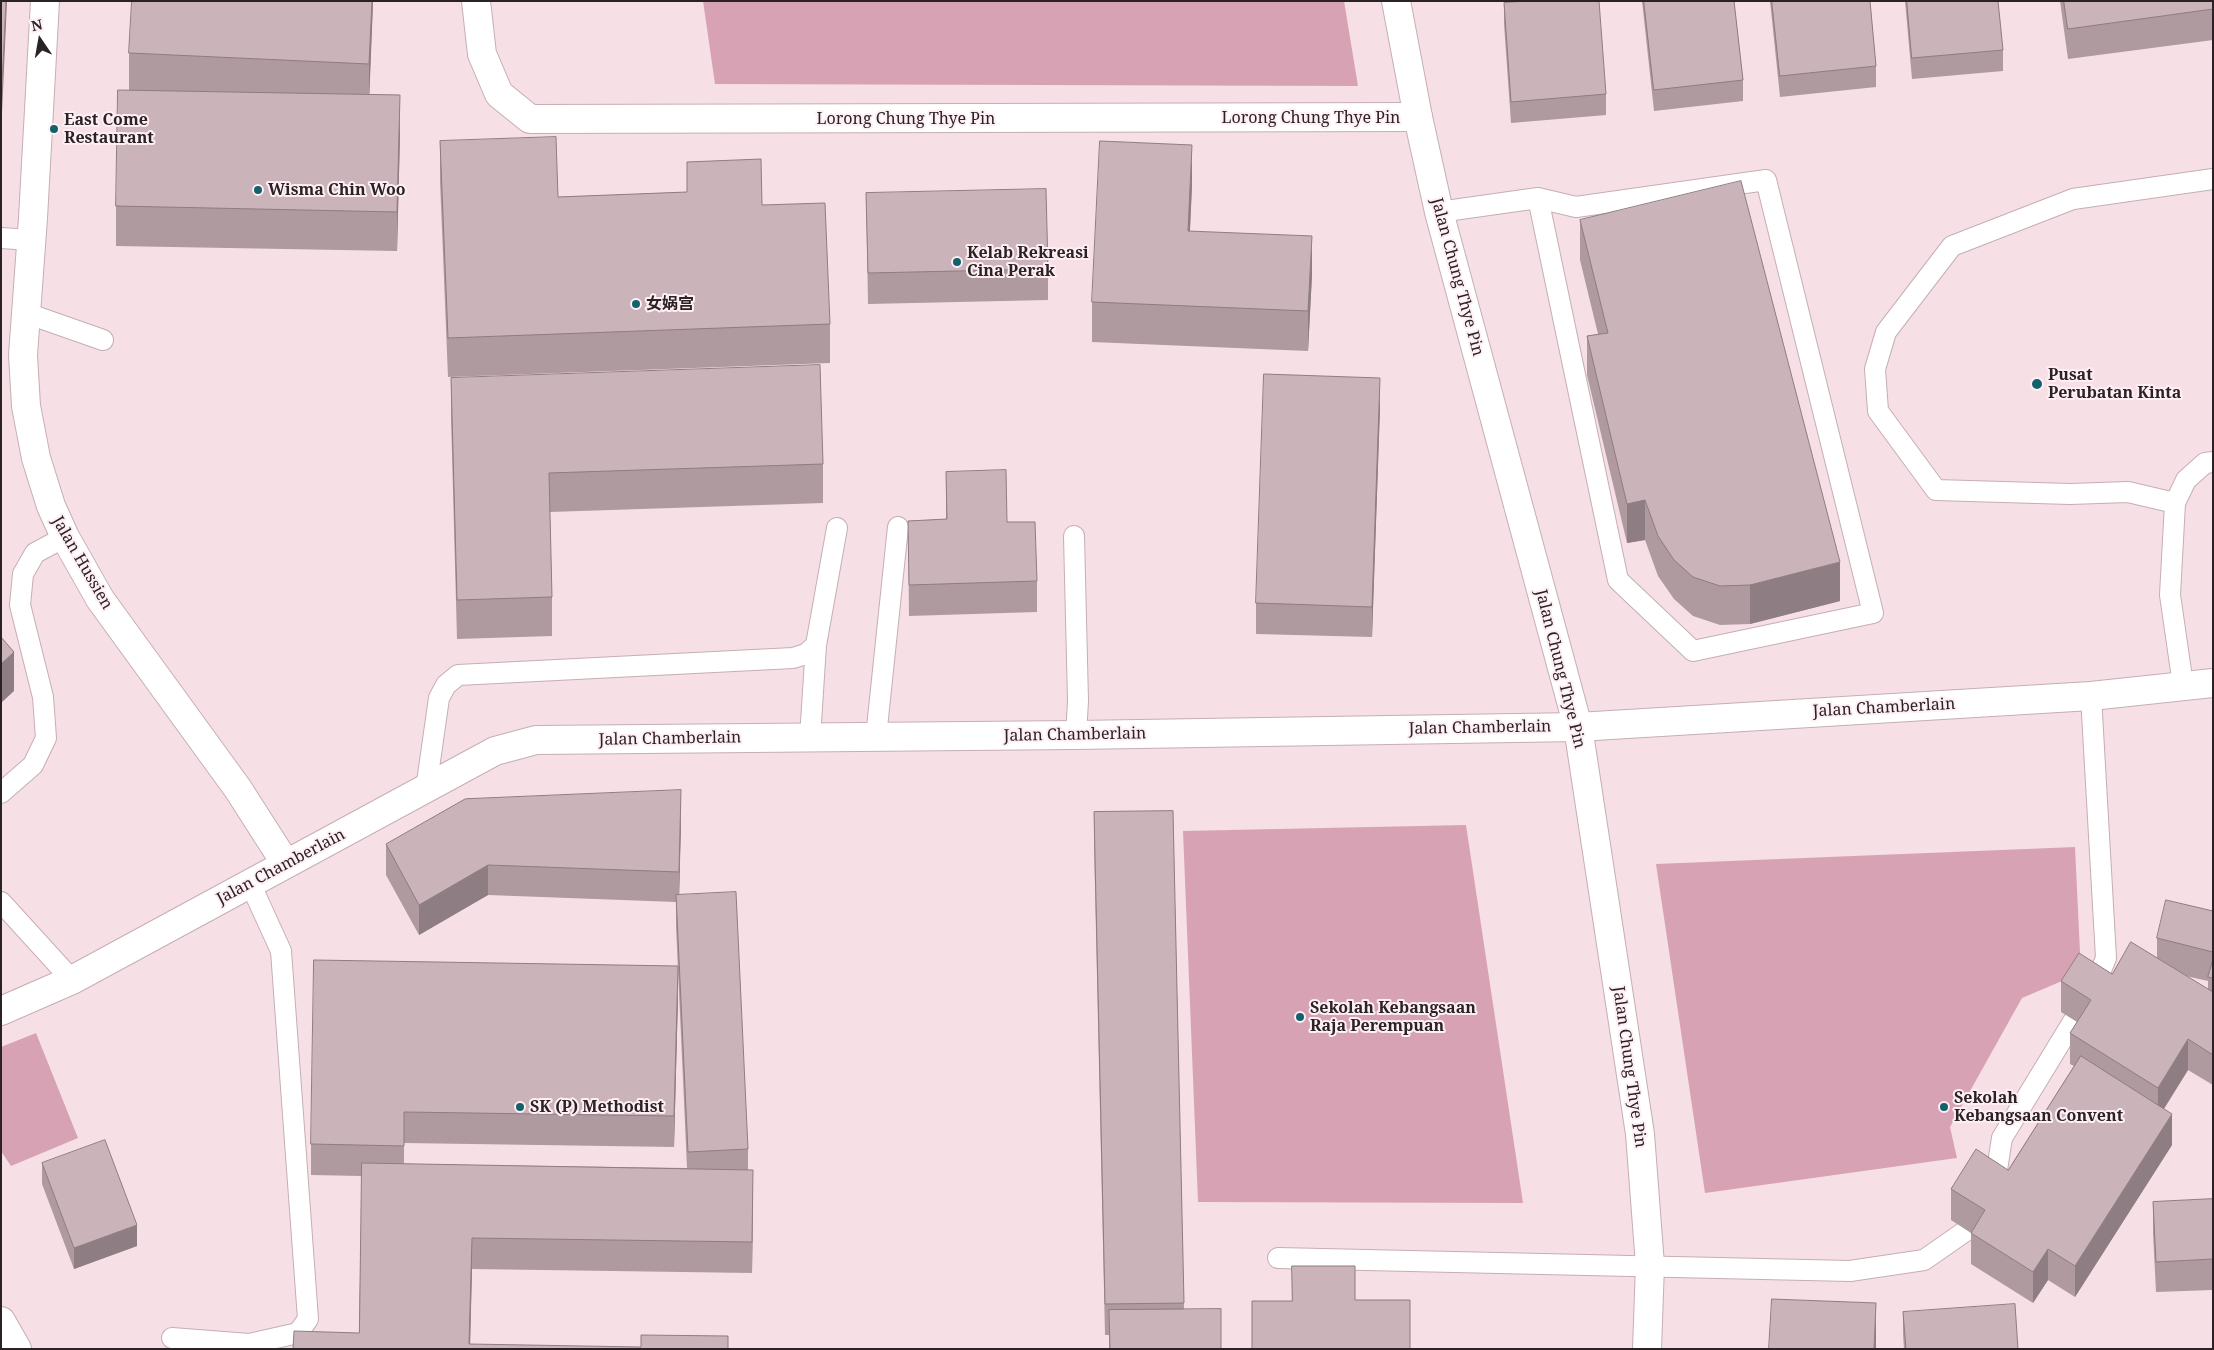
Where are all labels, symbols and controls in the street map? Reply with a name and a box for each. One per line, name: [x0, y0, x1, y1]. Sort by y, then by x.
text: N: [29, 14, 44, 35]
north arrow: [15, 15, 65, 65]
street label: Lorong Chung Thye Pin: [1222, 108, 1400, 128]
street label: Lorong Chung Thye Pin: [817, 109, 995, 129]
place label: East Come Restaurant: [64, 110, 154, 148]
marker: East Come Restaurant: [48, 123, 60, 135]
place label: Wisma Chin Woo: [268, 180, 406, 200]
marker: Wisma Chin Woo: [252, 184, 264, 196]
street label: Jalan Chung Thye Pin: [1427, 196, 1487, 358]
place label: Kelab Rekreasi Cina Perak: [967, 243, 1089, 281]
marker: Kelab Rekreasi Cina Perak: [951, 256, 963, 268]
place label: 女娲宫: [646, 294, 694, 314]
marker: 女娲宫: [630, 298, 642, 310]
place label: Pusat Perubatan Kinta: [2048, 365, 2181, 403]
marker: Pusat Perubatan Kinta: [2030, 377, 2044, 391]
street label: Jalan Hussien: [48, 513, 116, 613]
street label: Jalan Chung Thye Pin: [1531, 588, 1589, 750]
street label: Jalan Chamberlain: [1812, 695, 1956, 721]
street label: Jalan Chamberlain: [1409, 717, 1551, 739]
street label: Jalan Chamberlain: [1004, 724, 1146, 746]
street label: Jalan Chamberlain: [599, 728, 741, 750]
street label: Jalan Chamberlain: [214, 825, 348, 909]
street label: Jalan Chung Thye Pin: [1608, 985, 1650, 1149]
place label: Sekolah Kebangsaan Raja Perempuan: [1310, 998, 1476, 1036]
marker: Sekolah Kebangsaan Raja Perempuan: [1294, 1011, 1306, 1023]
place label: Sekolah Kebangsaan Convent: [1954, 1088, 2123, 1126]
place label: SK (P) Methodist: [530, 1097, 664, 1117]
marker: SK (P) Methodist: [514, 1101, 526, 1113]
marker: Sekolah Kebangsaan Convent: [1938, 1101, 1950, 1113]

